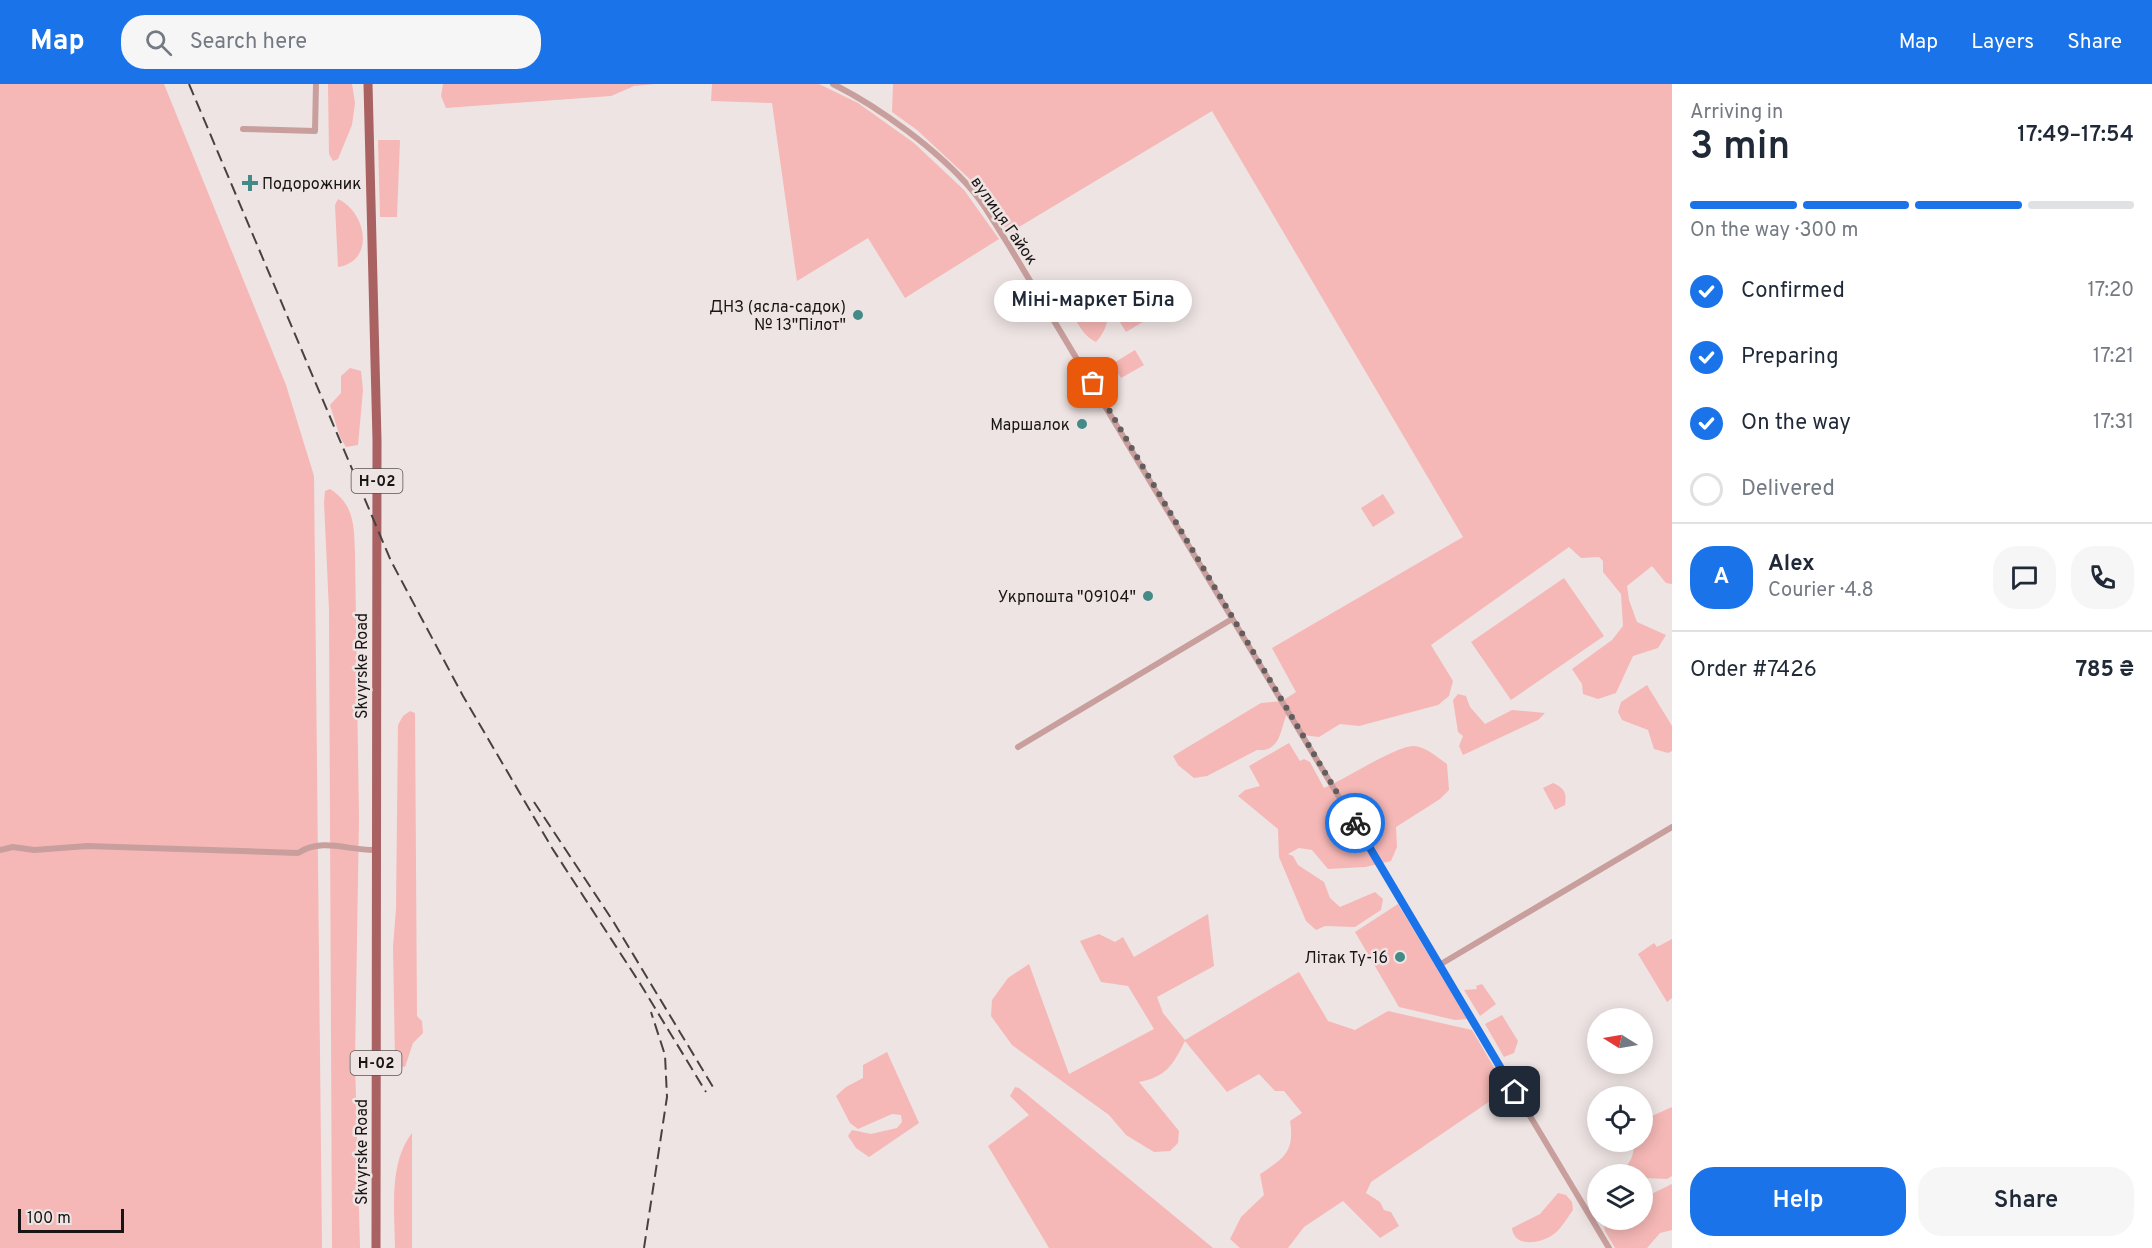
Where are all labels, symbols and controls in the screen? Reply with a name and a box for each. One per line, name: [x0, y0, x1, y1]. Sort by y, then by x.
search box: [121, 15, 541, 69]
text: Map: [30, 24, 85, 60]
icon: search: [142, 26, 175, 59]
text: Search here: [190, 29, 307, 56]
text: Map: [1899, 29, 1938, 56]
text: Layers: [1971, 29, 2034, 56]
text: Share: [2067, 29, 2122, 56]
text: Arriving in: [1690, 100, 1783, 126]
text: 17:49–17:54: [2017, 122, 2134, 149]
text: 3 min: [1690, 124, 1790, 173]
street label: вулиця Гайок: [966, 173, 1041, 269]
place label: Подорожник: [262, 175, 361, 195]
marker: Подорожник: [243, 176, 257, 190]
text: On the way · 300 m: [1690, 218, 1858, 244]
icon: check: [1690, 275, 1723, 308]
text: Confirmed: [1741, 278, 1845, 305]
text: 17:20: [2087, 278, 2134, 304]
callout: Міні-маркет Біла: [994, 281, 1192, 323]
text: Міні-маркет Біла: [1011, 288, 1175, 314]
place label: ДНЗ (ясла-садок) № 13"Пілот": [709, 298, 846, 336]
marker: ДНЗ (ясла-садок) № 13"Пілот": [851, 308, 865, 322]
icon: check: [1690, 341, 1723, 374]
text: Preparing: [1741, 344, 1839, 371]
text: 17:21: [2093, 344, 2134, 370]
pin: [1067, 357, 1118, 408]
icon: bag: [1076, 366, 1109, 399]
icon: check: [1690, 407, 1723, 440]
text: On the way: [1741, 410, 1851, 437]
text: 17:31: [2093, 410, 2134, 436]
place label: Маршалок: [990, 416, 1070, 436]
marker: Маршалок: [1075, 417, 1089, 431]
road number: Н-02: [352, 469, 403, 493]
text: Delivered: [1741, 476, 1835, 503]
button: chat: [1993, 546, 2056, 609]
button: phone: [2071, 546, 2134, 609]
text: Alex: [1768, 551, 1815, 578]
text: A: [1714, 564, 1729, 591]
text: Courier · 4.8: [1768, 578, 1874, 604]
place label: Укрпошта "09104": [998, 588, 1136, 608]
marker: Укрпошта "09104": [1141, 589, 1155, 603]
street label: Skvyrske Road: [353, 613, 373, 719]
text: Order #7426: [1690, 657, 1817, 684]
text: 785 ₴: [2076, 657, 2134, 684]
courier: [1325, 793, 1385, 853]
icon: bike: [1339, 807, 1372, 840]
place label: Літак Ту-16: [1304, 949, 1388, 969]
marker: Літак Ту-16: [1393, 950, 1407, 964]
north arrow: [1587, 1008, 1653, 1074]
map controls: [1587, 1008, 1653, 1230]
road number: Н-02: [350, 1051, 401, 1075]
pin: [1489, 1066, 1540, 1117]
icon: home: [1498, 1075, 1531, 1108]
button: locate: [1587, 1086, 1653, 1152]
street label: Skvyrske Road: [353, 1099, 373, 1205]
button: layers: [1587, 1164, 1653, 1230]
button: Help: [1690, 1167, 1906, 1236]
button: Share: [1918, 1167, 2134, 1236]
scale bar: [18, 1206, 124, 1234]
text: 100 m: [27, 1209, 71, 1229]

